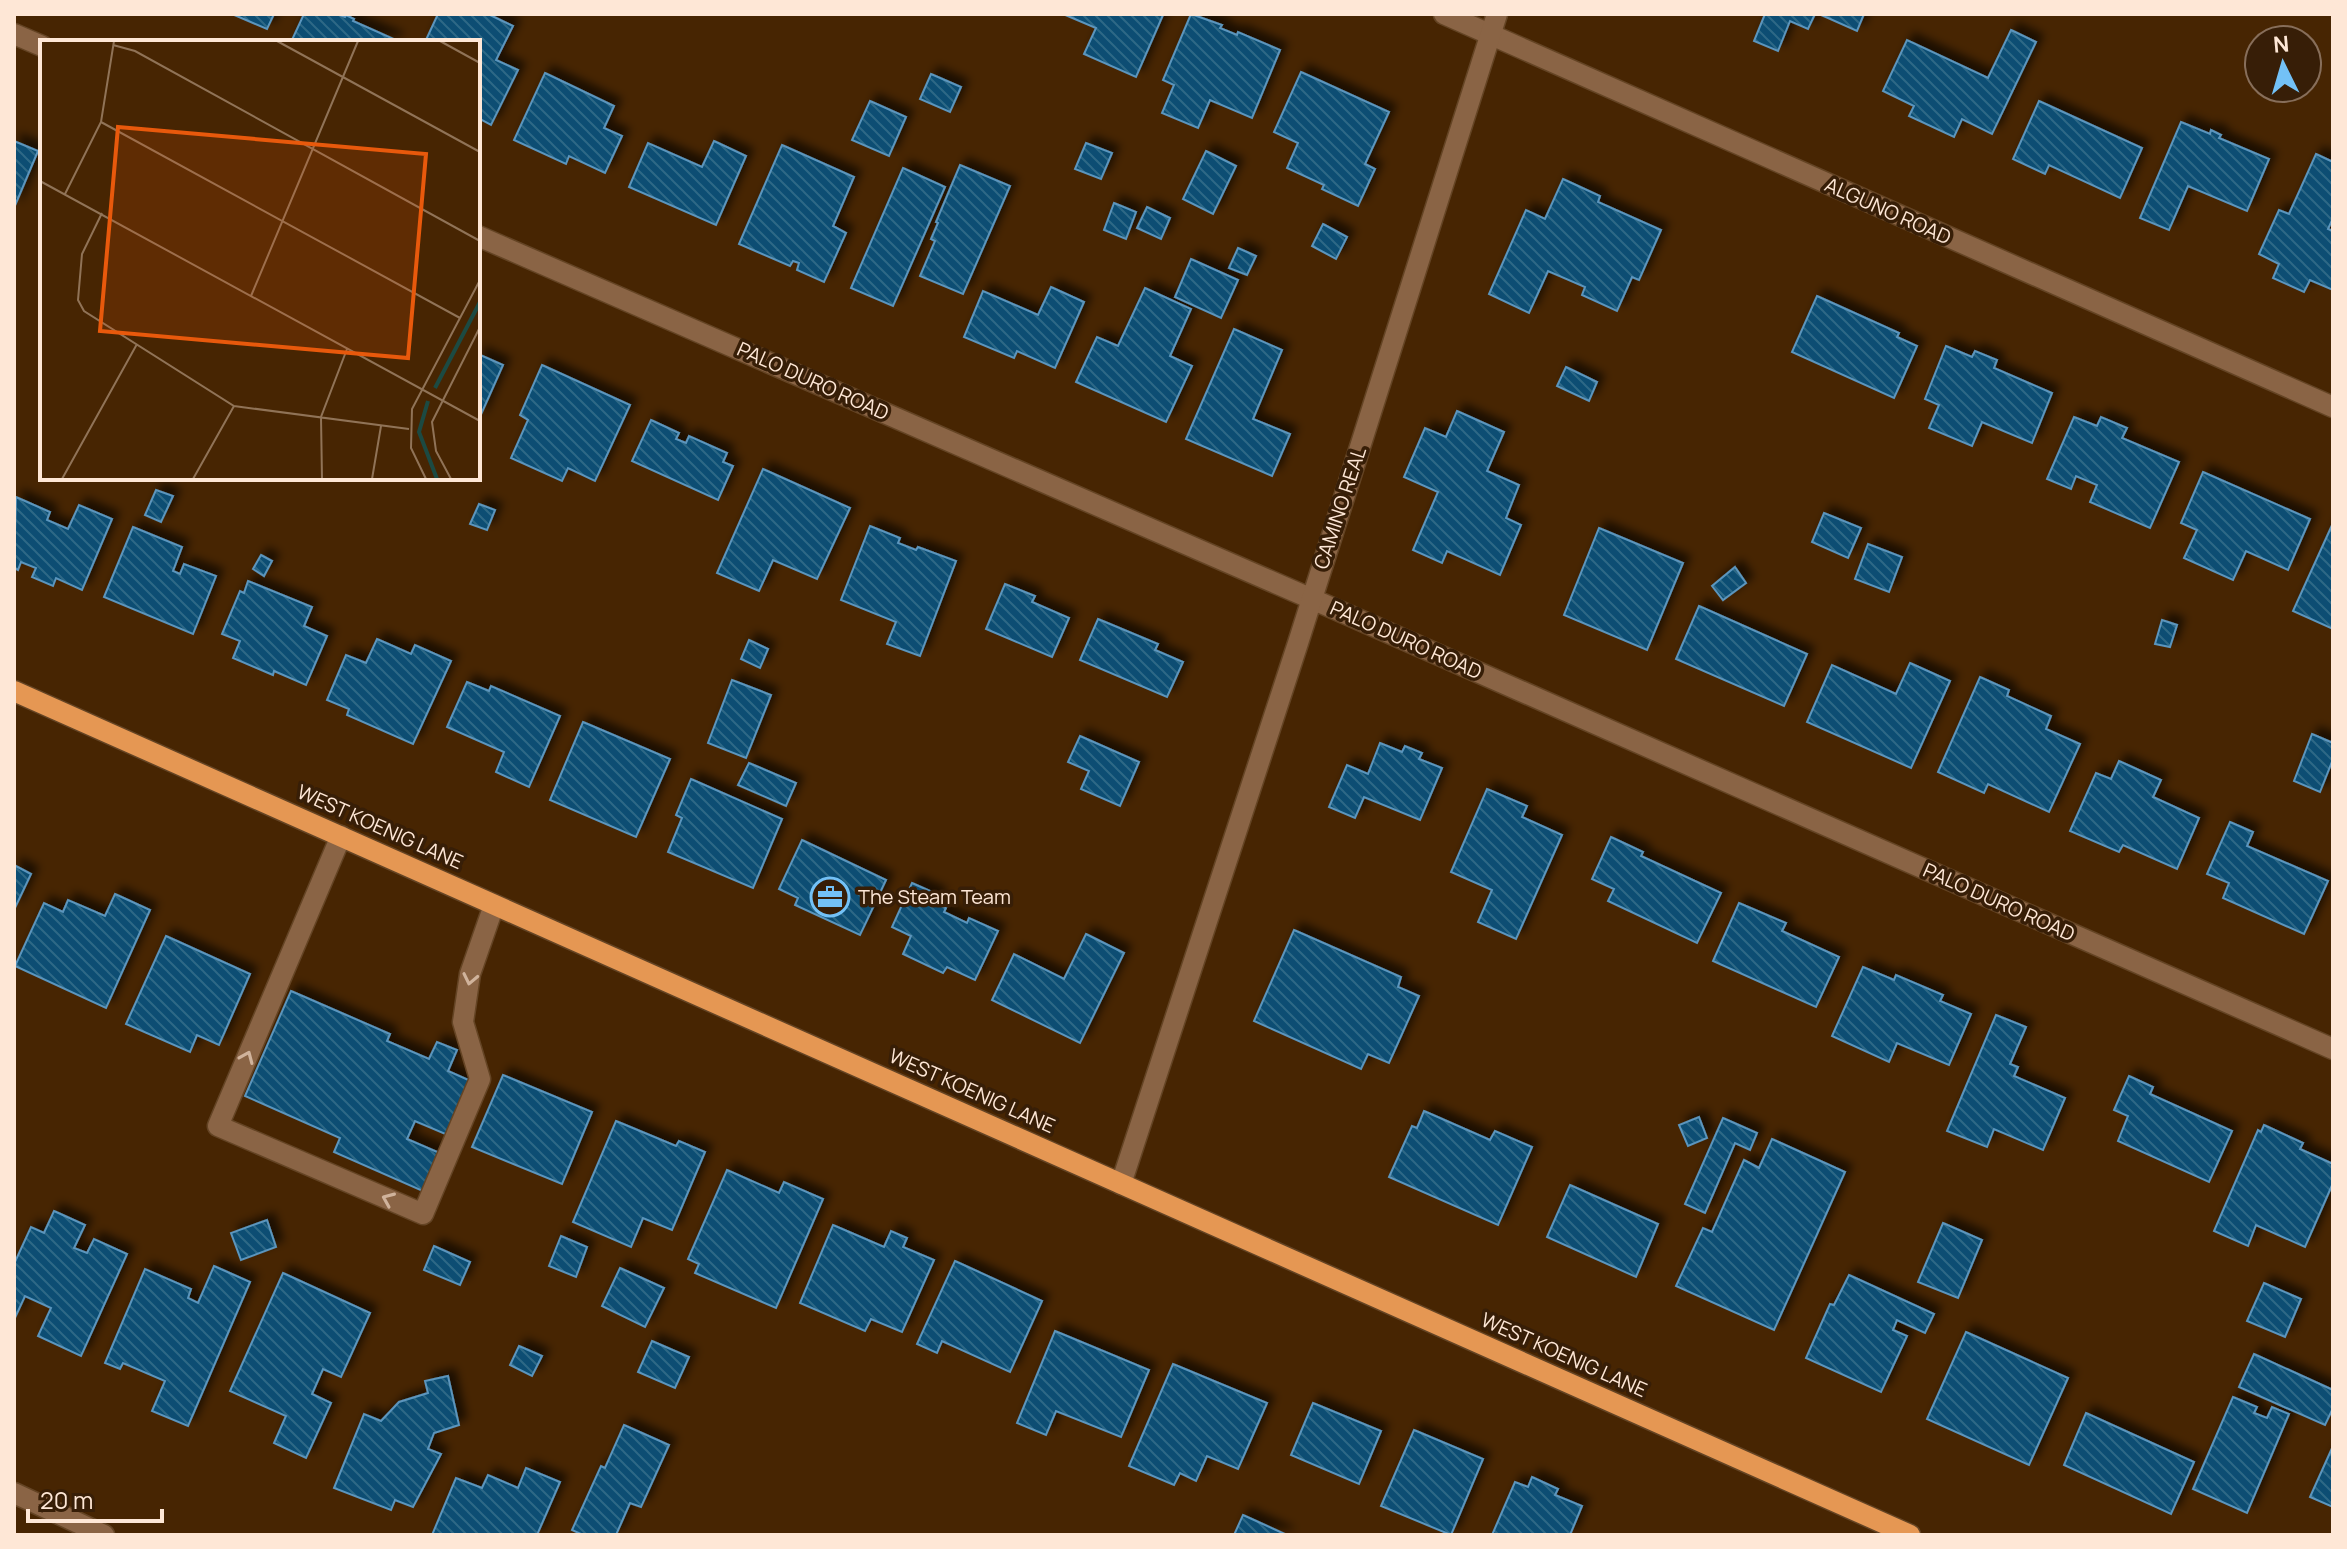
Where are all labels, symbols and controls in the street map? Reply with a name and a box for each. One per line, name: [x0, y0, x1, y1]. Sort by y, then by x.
north arrow: [2243, 24, 2323, 104]
text: N: [2272, 28, 2290, 60]
inset map: [40, 40, 480, 480]
street label: ALGUNO ROAD: [1821, 171, 1956, 250]
street label: PALO DURO ROAD: [733, 335, 893, 426]
street label: CAMINO REAL: [1307, 443, 1372, 572]
street label: PALO DURO ROAD: [1326, 594, 1486, 685]
street label: WEST KOENIG LANE: [293, 778, 467, 875]
street label: PALO DURO ROAD: [1919, 856, 2079, 947]
office icon: The Steam Team: [809, 876, 851, 918]
place label: The Steam Team: [858, 883, 1011, 910]
one-way arrow: [462, 971, 479, 985]
street label: WEST KOENIG LANE: [885, 1042, 1059, 1139]
one-way arrow: [238, 1051, 254, 1065]
one-way arrow: [382, 1192, 396, 1208]
street label: WEST KOENIG LANE: [1477, 1306, 1651, 1403]
scale bar: [28, 1473, 162, 1523]
text: 20 m: [40, 1483, 93, 1516]

